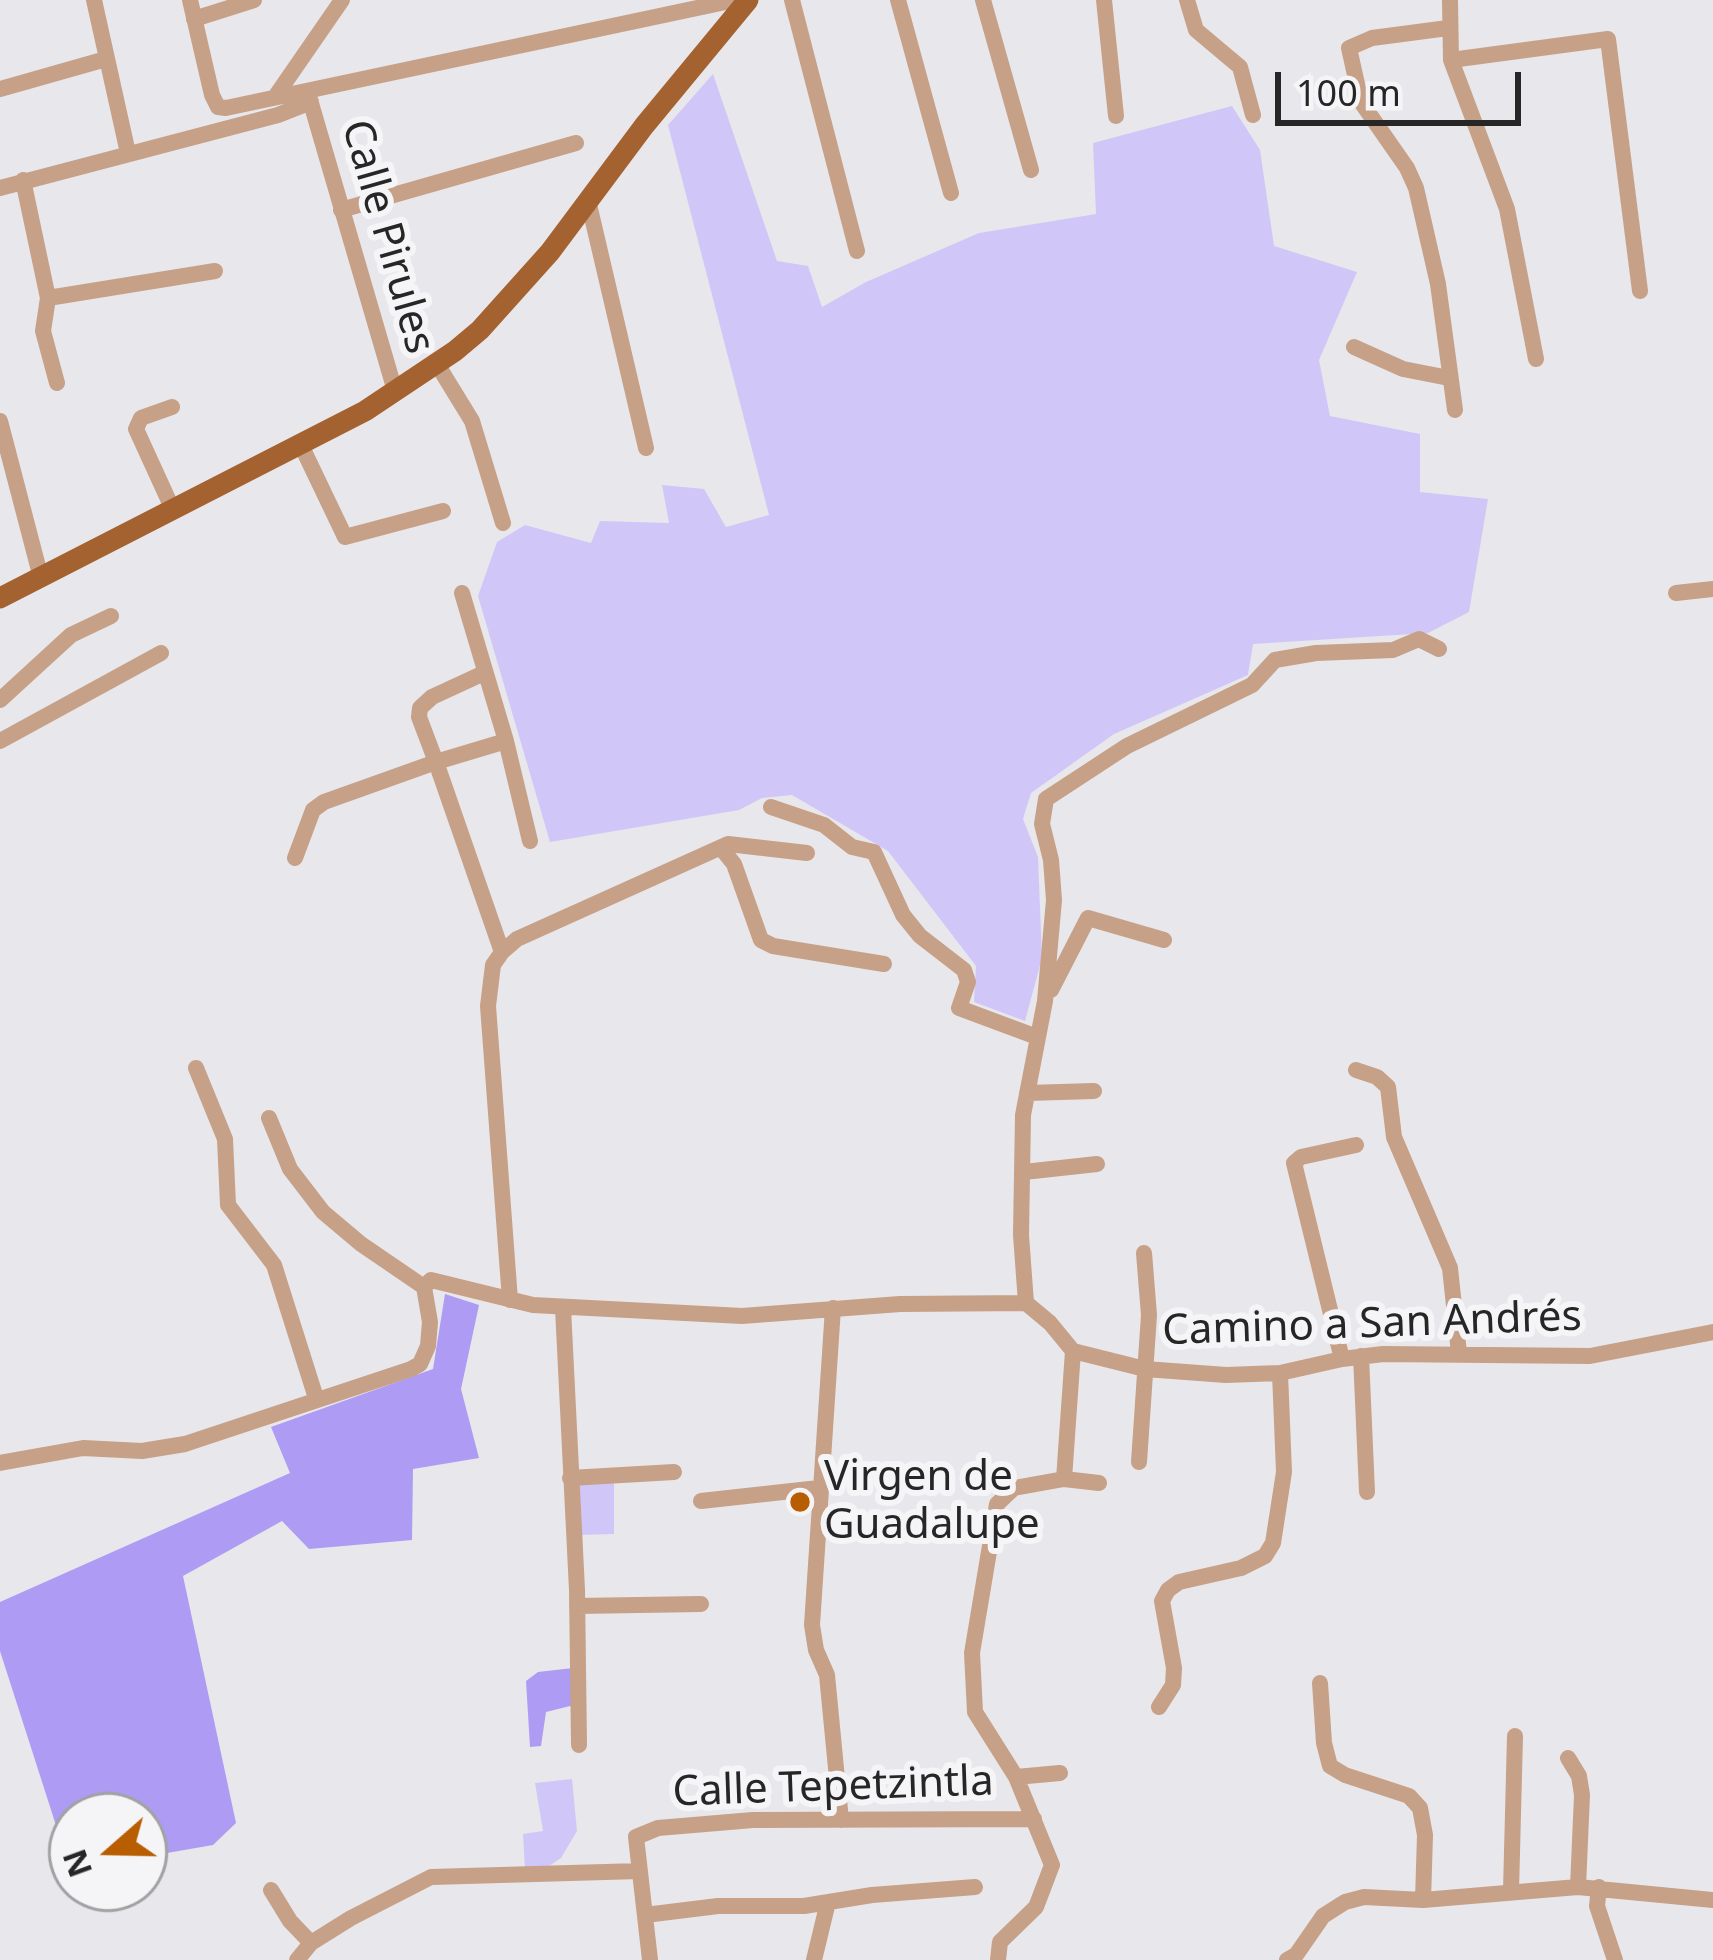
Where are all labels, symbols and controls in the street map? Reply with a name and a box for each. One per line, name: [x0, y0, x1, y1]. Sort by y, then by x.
scale bar: [1281, 48, 1527, 122]
text: 100 m: [1296, 68, 1401, 117]
street label: Calle Pirules: [330, 114, 444, 360]
street label: Camino a San Andrés: [1162, 1292, 1582, 1358]
place label: Virgen de Guadalupe: [824, 1453, 1040, 1552]
marker: Virgen de Guadalupe: [787, 1489, 813, 1515]
street label: Calle Tepetzintla: [672, 1757, 994, 1819]
north arrow: [48, 1792, 168, 1912]
text: N: [51, 1843, 102, 1884]

